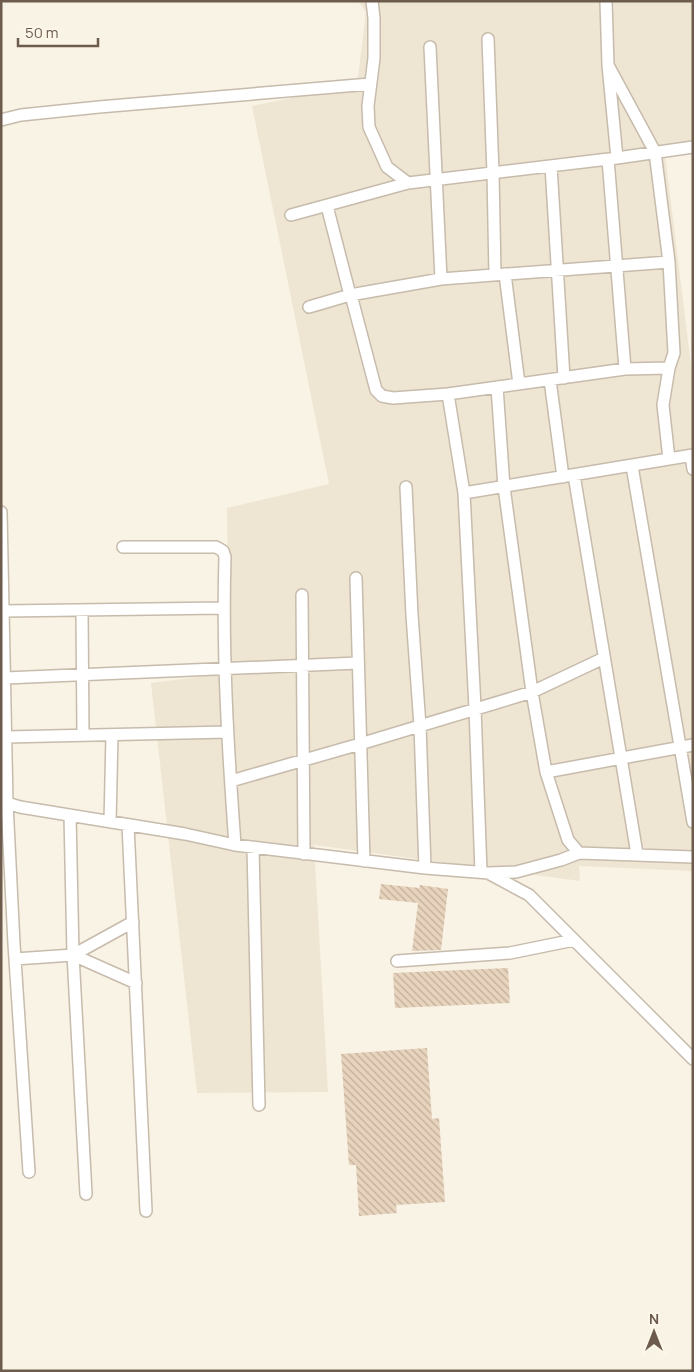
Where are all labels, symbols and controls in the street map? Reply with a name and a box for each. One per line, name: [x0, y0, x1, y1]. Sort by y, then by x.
scale bar: [18, 15, 98, 47]
text: 50 m: [25, 22, 59, 43]
north arrow: [629, 1307, 679, 1357]
text: N: [649, 1309, 659, 1328]

